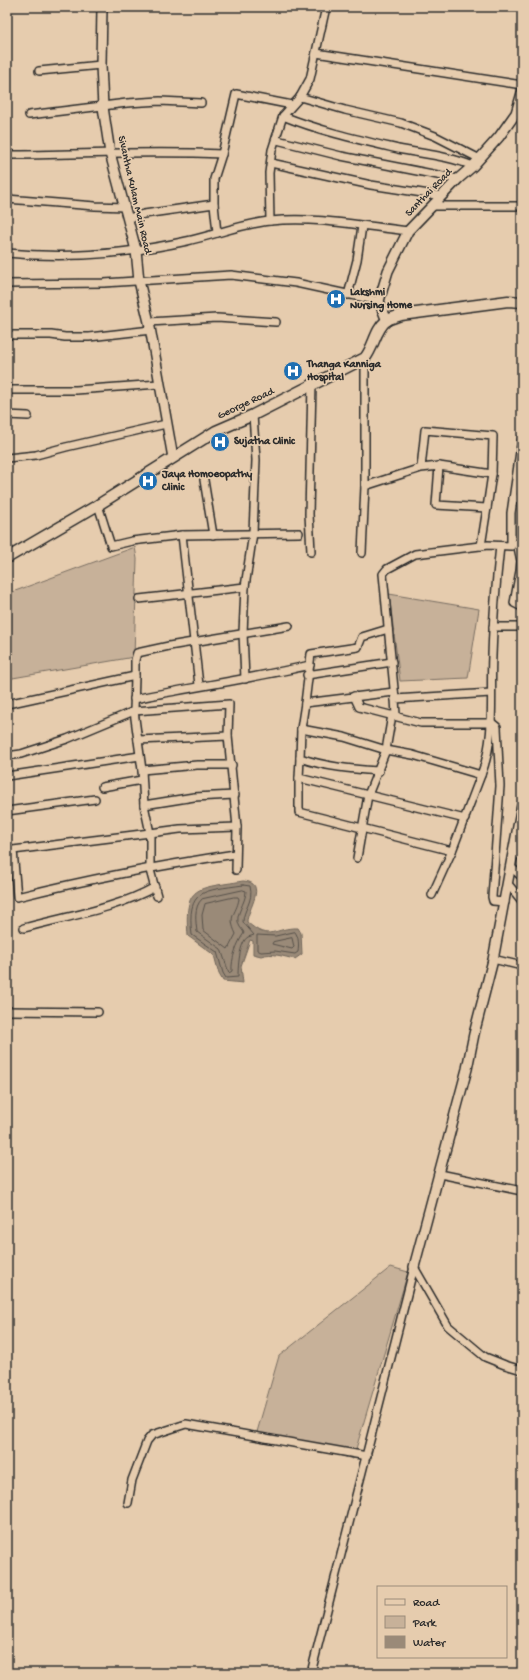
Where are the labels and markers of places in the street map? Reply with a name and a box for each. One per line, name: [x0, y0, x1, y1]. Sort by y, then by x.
place label: Lakshmi Nursing Home: [350, 287, 414, 313]
hospital icon: Lakshmi Nursing Home: [325, 288, 347, 310]
place label: Thanga Kanniga Hospital: [306, 359, 382, 384]
hospital icon: Thanga Kanniga Hospital: [282, 360, 304, 382]
hospital icon: Sujatha Clinic: [209, 431, 231, 453]
place label: Sujatha Clinic: [234, 435, 296, 448]
place label: Jaya Homoeopathy Clinic: [161, 468, 253, 494]
hospital icon: Jaya Homoeopathy Clinic: [137, 470, 159, 492]

